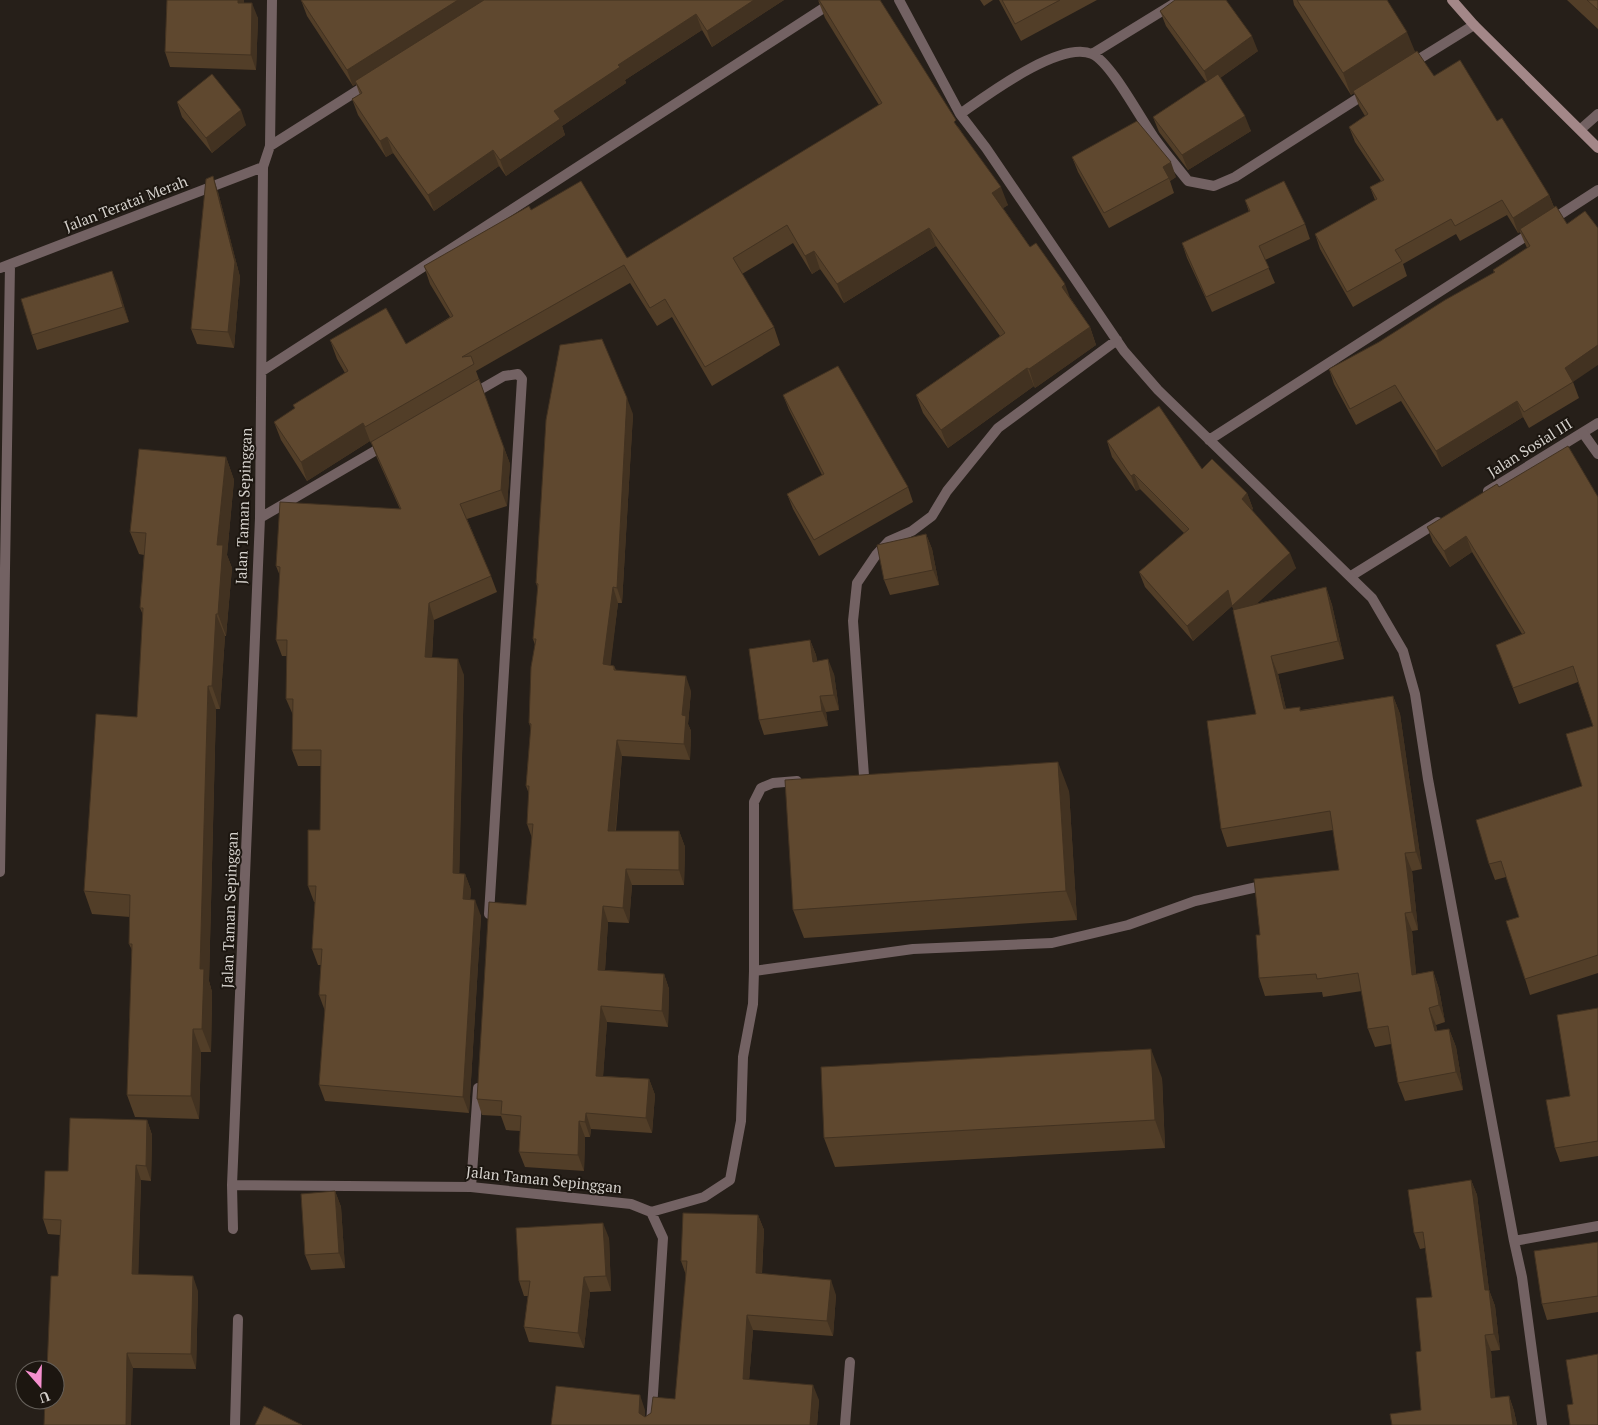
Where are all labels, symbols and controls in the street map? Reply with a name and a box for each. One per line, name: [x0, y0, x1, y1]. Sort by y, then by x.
street label: Jalan Teratai Merah: [61, 170, 190, 236]
street label: Jalan Sosial III: [1483, 413, 1576, 481]
street label: Jalan Taman Sepinggan: [230, 427, 256, 585]
street label: Jalan Taman Sepinggan: [216, 831, 242, 989]
street label: Jalan Taman Sepinggan: [465, 1161, 623, 1197]
north arrow: [15, 1360, 65, 1410]
text: U: [37, 1387, 53, 1408]

